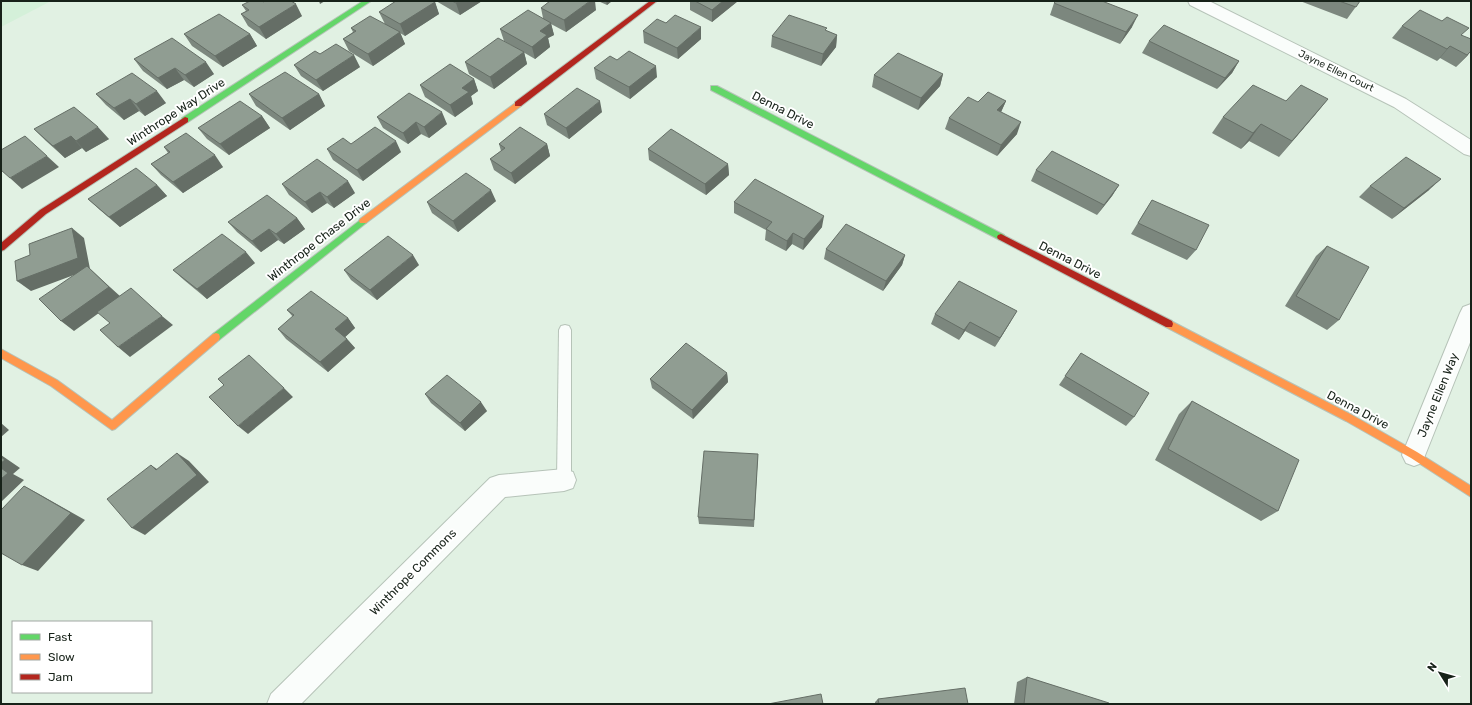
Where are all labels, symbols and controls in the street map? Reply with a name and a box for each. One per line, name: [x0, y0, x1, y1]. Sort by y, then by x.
street label: Jayne Ellen Court: [1296, 48, 1376, 95]
street label: Winthrope Way Drive: [125, 75, 228, 149]
street label: Denna Drive: [750, 88, 817, 132]
street label: Winthrope Chase Drive: [265, 195, 373, 284]
street label: Denna Drive: [1037, 238, 1104, 282]
street label: Jayne Ellen Way: [1415, 350, 1461, 439]
street label: Denna Drive: [1325, 388, 1392, 432]
street label: Winthrope Commons: [367, 526, 459, 618]
legend: [12, 621, 152, 693]
text: Fast: [48, 630, 72, 644]
text: Slow: [48, 650, 75, 664]
north arrow: [1420, 653, 1460, 693]
text: N: [1425, 660, 1440, 674]
text: Jam: [48, 670, 73, 684]

